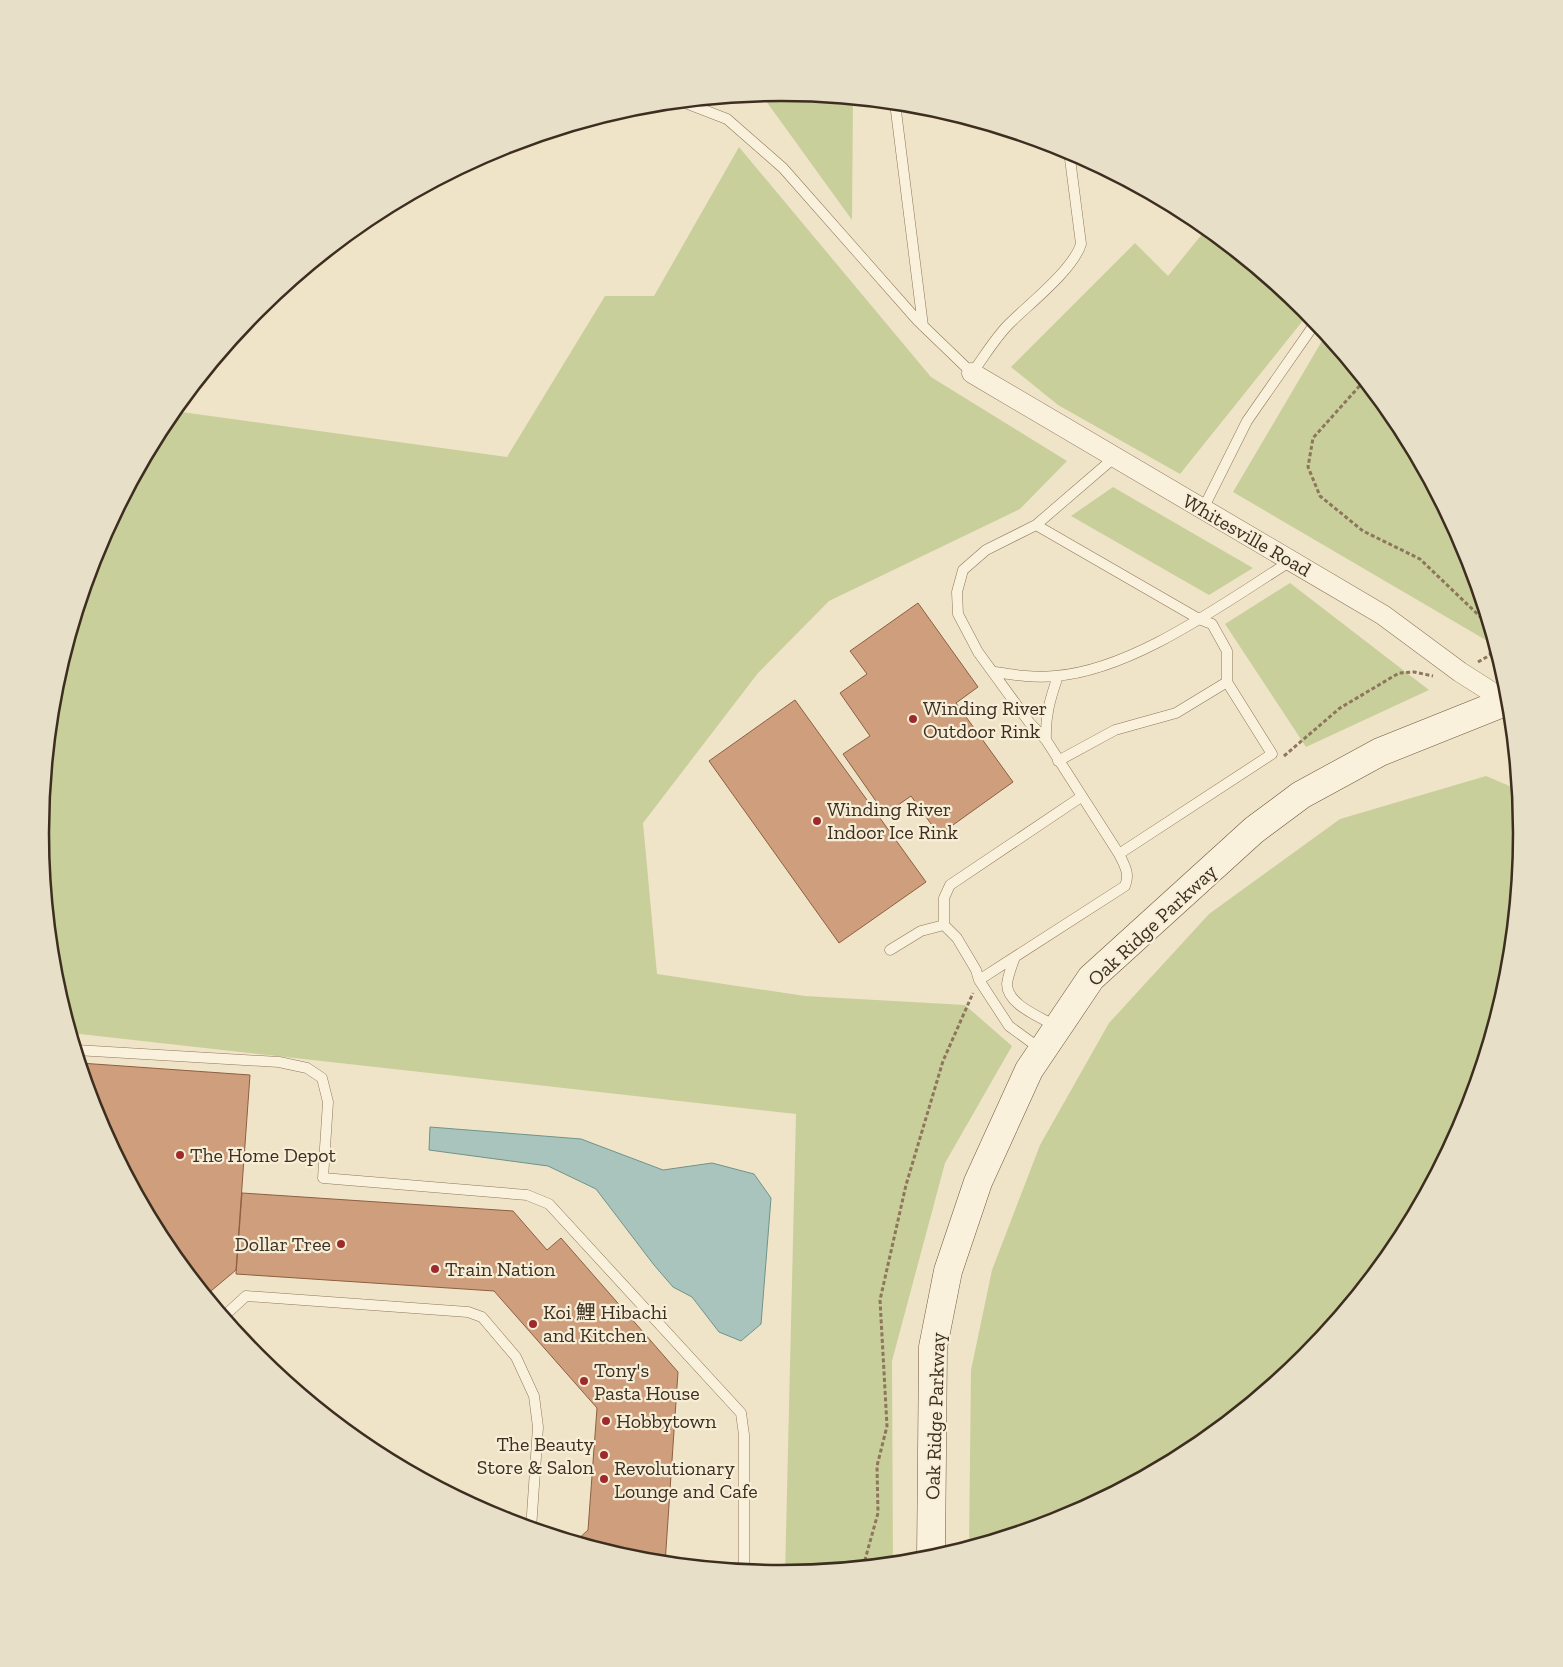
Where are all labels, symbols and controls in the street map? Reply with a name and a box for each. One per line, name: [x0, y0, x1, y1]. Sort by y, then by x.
street label: Whitesville Road: [1178, 489, 1316, 582]
place label: Winding River Outdoor Rink: [923, 696, 1047, 743]
marker: Winding River Outdoor Rink: [907, 713, 919, 725]
place label: Winding River Indoor Ice Rink: [827, 797, 959, 844]
marker: Winding River Indoor Ice Rink: [811, 815, 823, 827]
street label: Oak Ridge Parkway: [1083, 859, 1222, 991]
place label: The Home Depot: [190, 1143, 336, 1167]
marker: The Home Depot: [174, 1149, 186, 1161]
place label: Dollar Tree: [235, 1232, 331, 1256]
marker: Dollar Tree: [335, 1238, 347, 1250]
place label: Train Nation: [445, 1257, 556, 1281]
marker: Train Nation: [429, 1263, 441, 1275]
place label: Koi 鯉 Hibachi and Kitchen: [543, 1300, 668, 1347]
marker: Koi 鯉 Hibachi and Kitchen: [527, 1318, 539, 1330]
street label: Oak Ridge Parkway: [920, 1331, 950, 1500]
place label: Tony's Pasta House: [594, 1358, 700, 1405]
marker: Tony's Pasta House: [578, 1375, 590, 1387]
place label: Hobbytown: [616, 1409, 717, 1433]
marker: Hobbytown: [600, 1415, 612, 1427]
place label: The Beauty Store & Salon: [477, 1432, 595, 1479]
marker: The Beauty Store & Salon: [598, 1449, 610, 1461]
place label: Revolutionary Lounge and Cafe: [614, 1456, 758, 1503]
marker: Revolutionary Lounge and Cafe: [598, 1473, 610, 1485]

